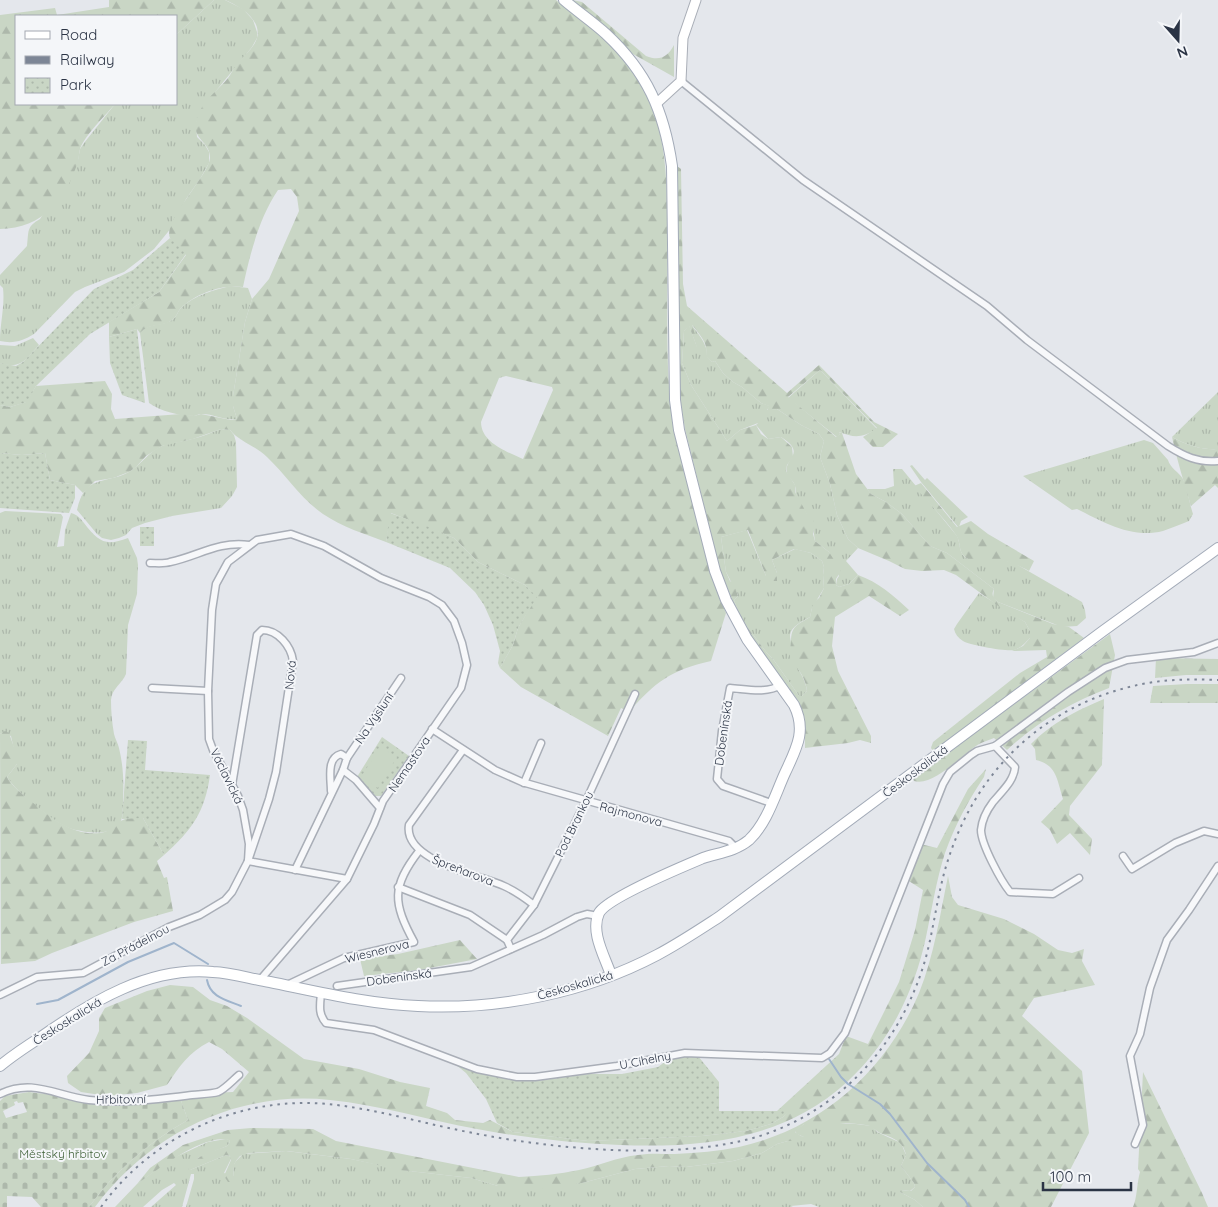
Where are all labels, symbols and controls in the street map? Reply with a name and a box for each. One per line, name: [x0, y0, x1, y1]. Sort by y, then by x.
legend: [15, 15, 178, 105]
north arrow: [1153, 15, 1203, 65]
text: Road: [60, 25, 97, 44]
text: N: [1175, 42, 1190, 62]
text: Railway: [60, 50, 115, 69]
text: Park: [60, 75, 92, 94]
street label: Nová: [281, 660, 299, 690]
street label: Na Výsluní: [351, 689, 397, 746]
street label: Dobenínská: [711, 699, 735, 767]
street label: Nemastova: [385, 733, 433, 795]
street label: Českoskalická: [879, 742, 951, 800]
street label: Václavická: [207, 746, 247, 806]
street label: Pod Brankou: [552, 789, 596, 859]
street label: Rajmonova: [598, 798, 664, 830]
street label: Špreňarova: [430, 851, 496, 889]
street label: Za Přádelnou: [98, 921, 172, 969]
street label: Wiesnerova: [343, 936, 411, 966]
street label: Dobenínská: [365, 965, 433, 989]
street label: Českoskalická: [535, 967, 615, 1003]
street label: Českoskalická: [30, 994, 104, 1048]
street label: U Cihelny: [618, 1048, 672, 1072]
street label: Hřbitovní: [96, 1091, 147, 1107]
park label: Městský hřbitov: [19, 1146, 107, 1161]
scale bar: [1043, 1160, 1130, 1192]
text: 100 m: [1050, 1167, 1091, 1186]

